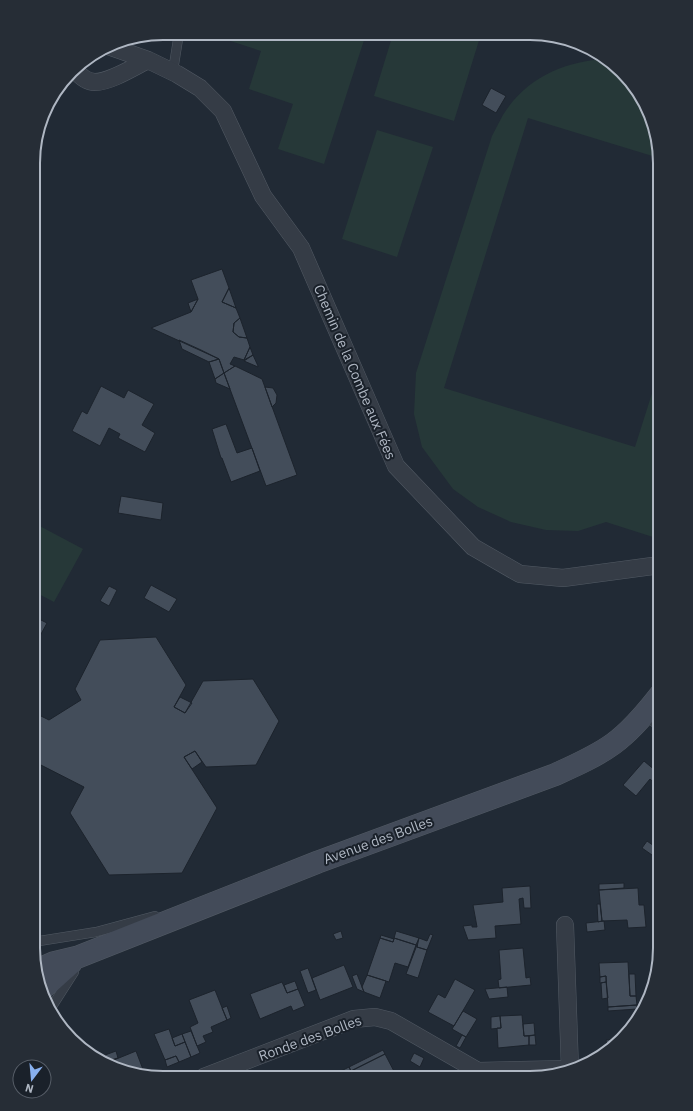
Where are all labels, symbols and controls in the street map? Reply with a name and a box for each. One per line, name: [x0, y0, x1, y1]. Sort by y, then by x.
street label: Chemin de la Combe aux Fées: [310, 282, 400, 462]
street label: Avenue des Bolles: [321, 812, 435, 868]
street label: Ronde des Bolles: [256, 1011, 364, 1065]
north arrow: [12, 1059, 52, 1099]
text: N: [23, 1081, 35, 1096]

